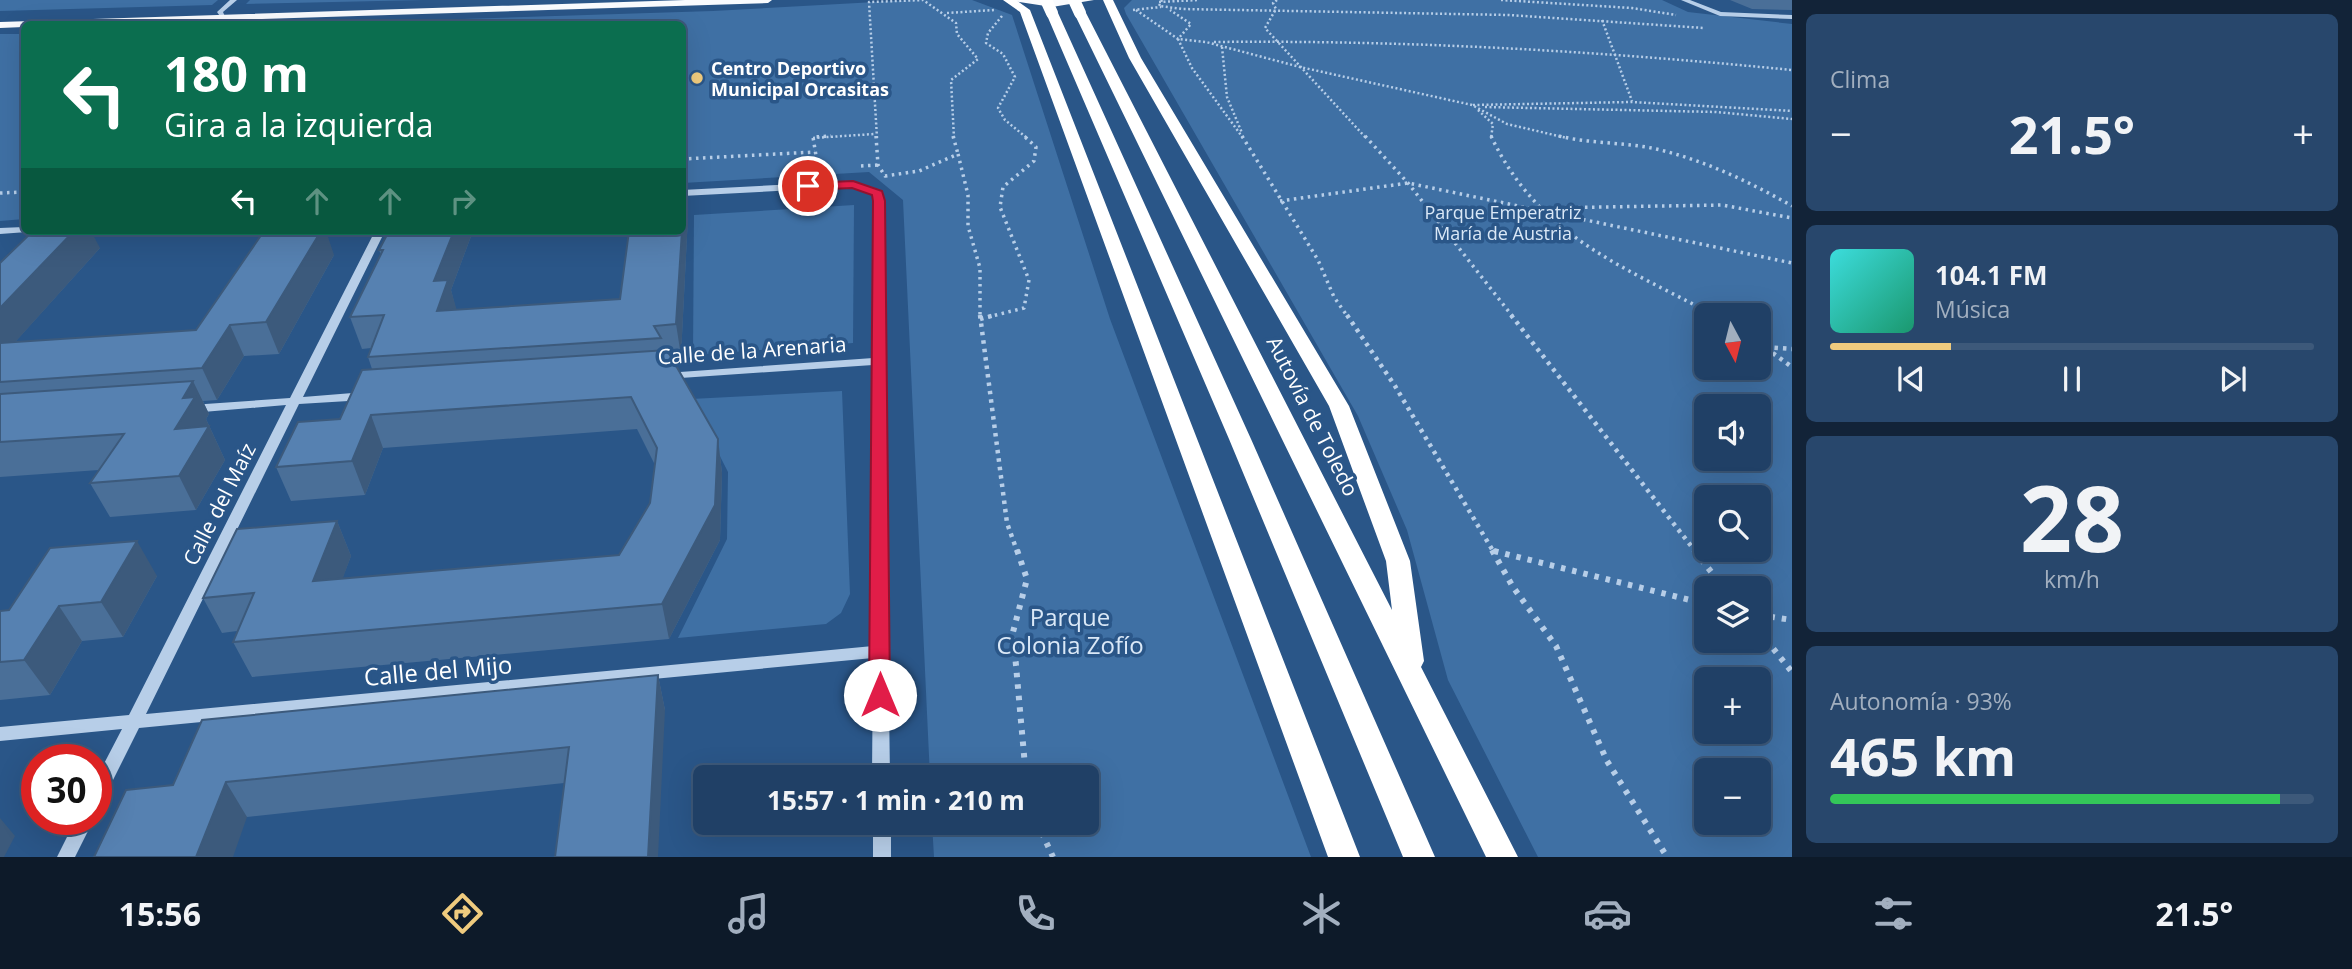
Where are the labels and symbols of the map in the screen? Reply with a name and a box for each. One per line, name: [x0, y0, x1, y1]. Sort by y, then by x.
place label: Centro Deportivo Municipal Orcasitas: [711, 56, 889, 101]
marker: Centro Deportivo Municipal Orcasitas: [689, 70, 705, 86]
pin: [778, 156, 838, 216]
park label: Parque Emperatriz María de Austria: [1425, 200, 1581, 245]
north arrow: [1694, 303, 1771, 380]
street label: Calle de la Arenaria: [657, 329, 847, 371]
street label: Autovía de Toledo: [1261, 331, 1365, 501]
street label: Calle del Maíz: [176, 438, 262, 570]
park label: Parque Colonia Zofío: [996, 600, 1144, 661]
street label: Calle del Mijo: [362, 647, 514, 693]
position arrow: [843, 658, 917, 732]
speed limit sign: 30: [21, 744, 112, 835]

